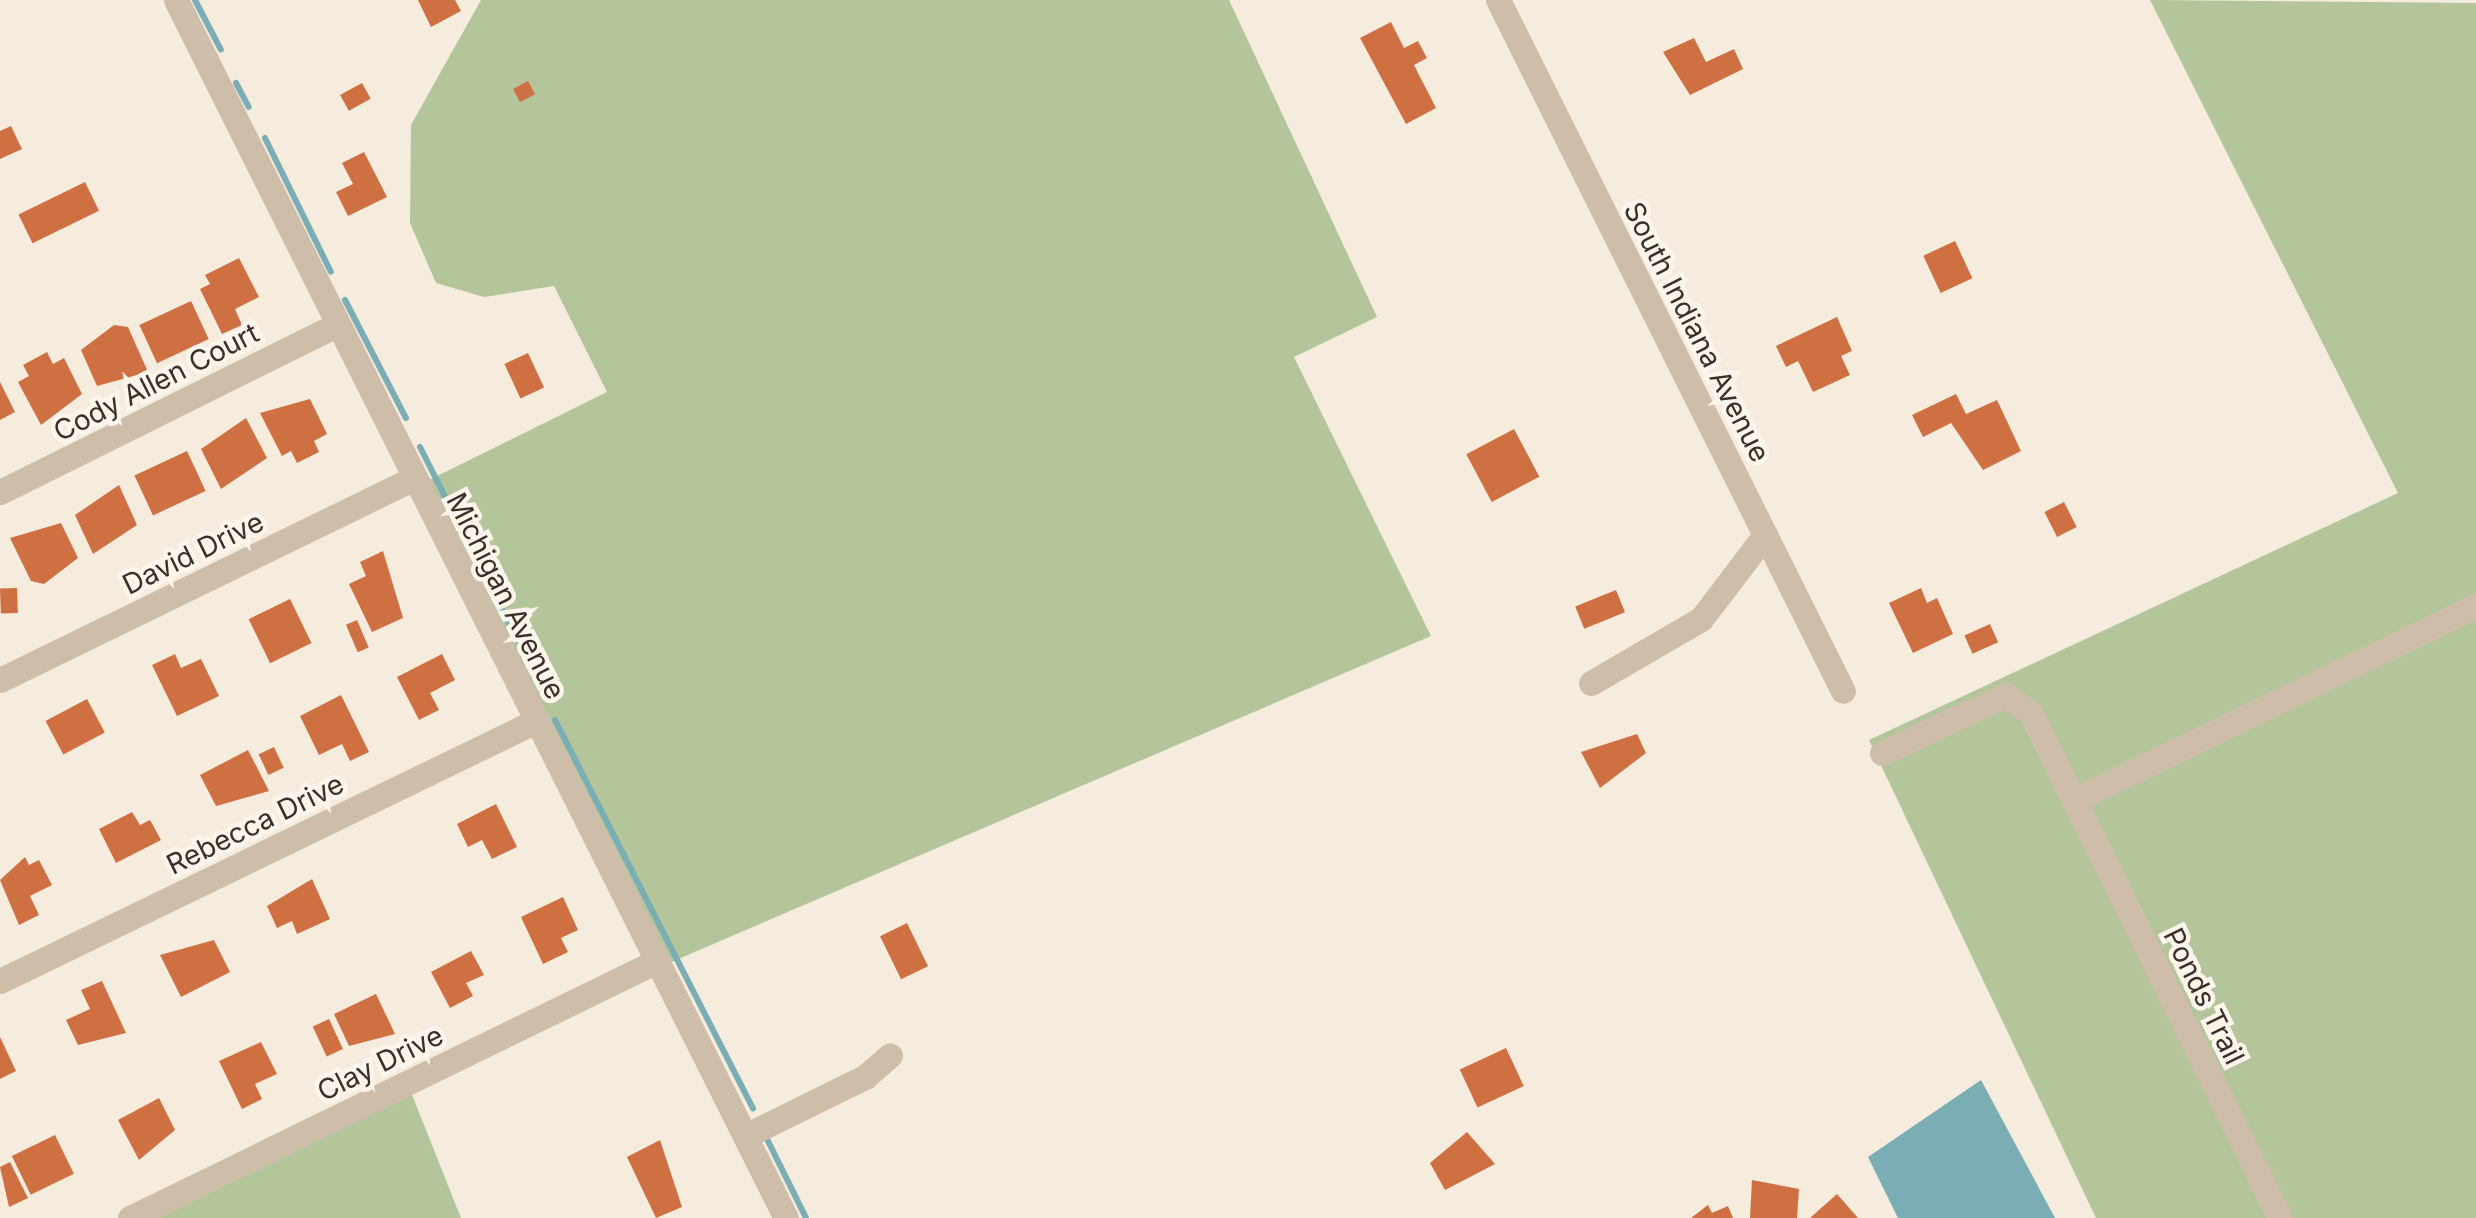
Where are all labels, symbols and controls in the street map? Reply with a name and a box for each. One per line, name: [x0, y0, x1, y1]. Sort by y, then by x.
street label: South Indiana Avenue: [1617, 196, 1777, 468]
street label: Cody Allen Court: [48, 316, 264, 448]
street label: Michigan Avenue: [439, 487, 573, 705]
street label: David Drive: [117, 504, 269, 602]
street label: Rebecca Drive: [161, 767, 349, 881]
street label: Ponds Trail: [2157, 922, 2251, 1070]
street label: Clay Drive: [312, 1018, 448, 1108]

